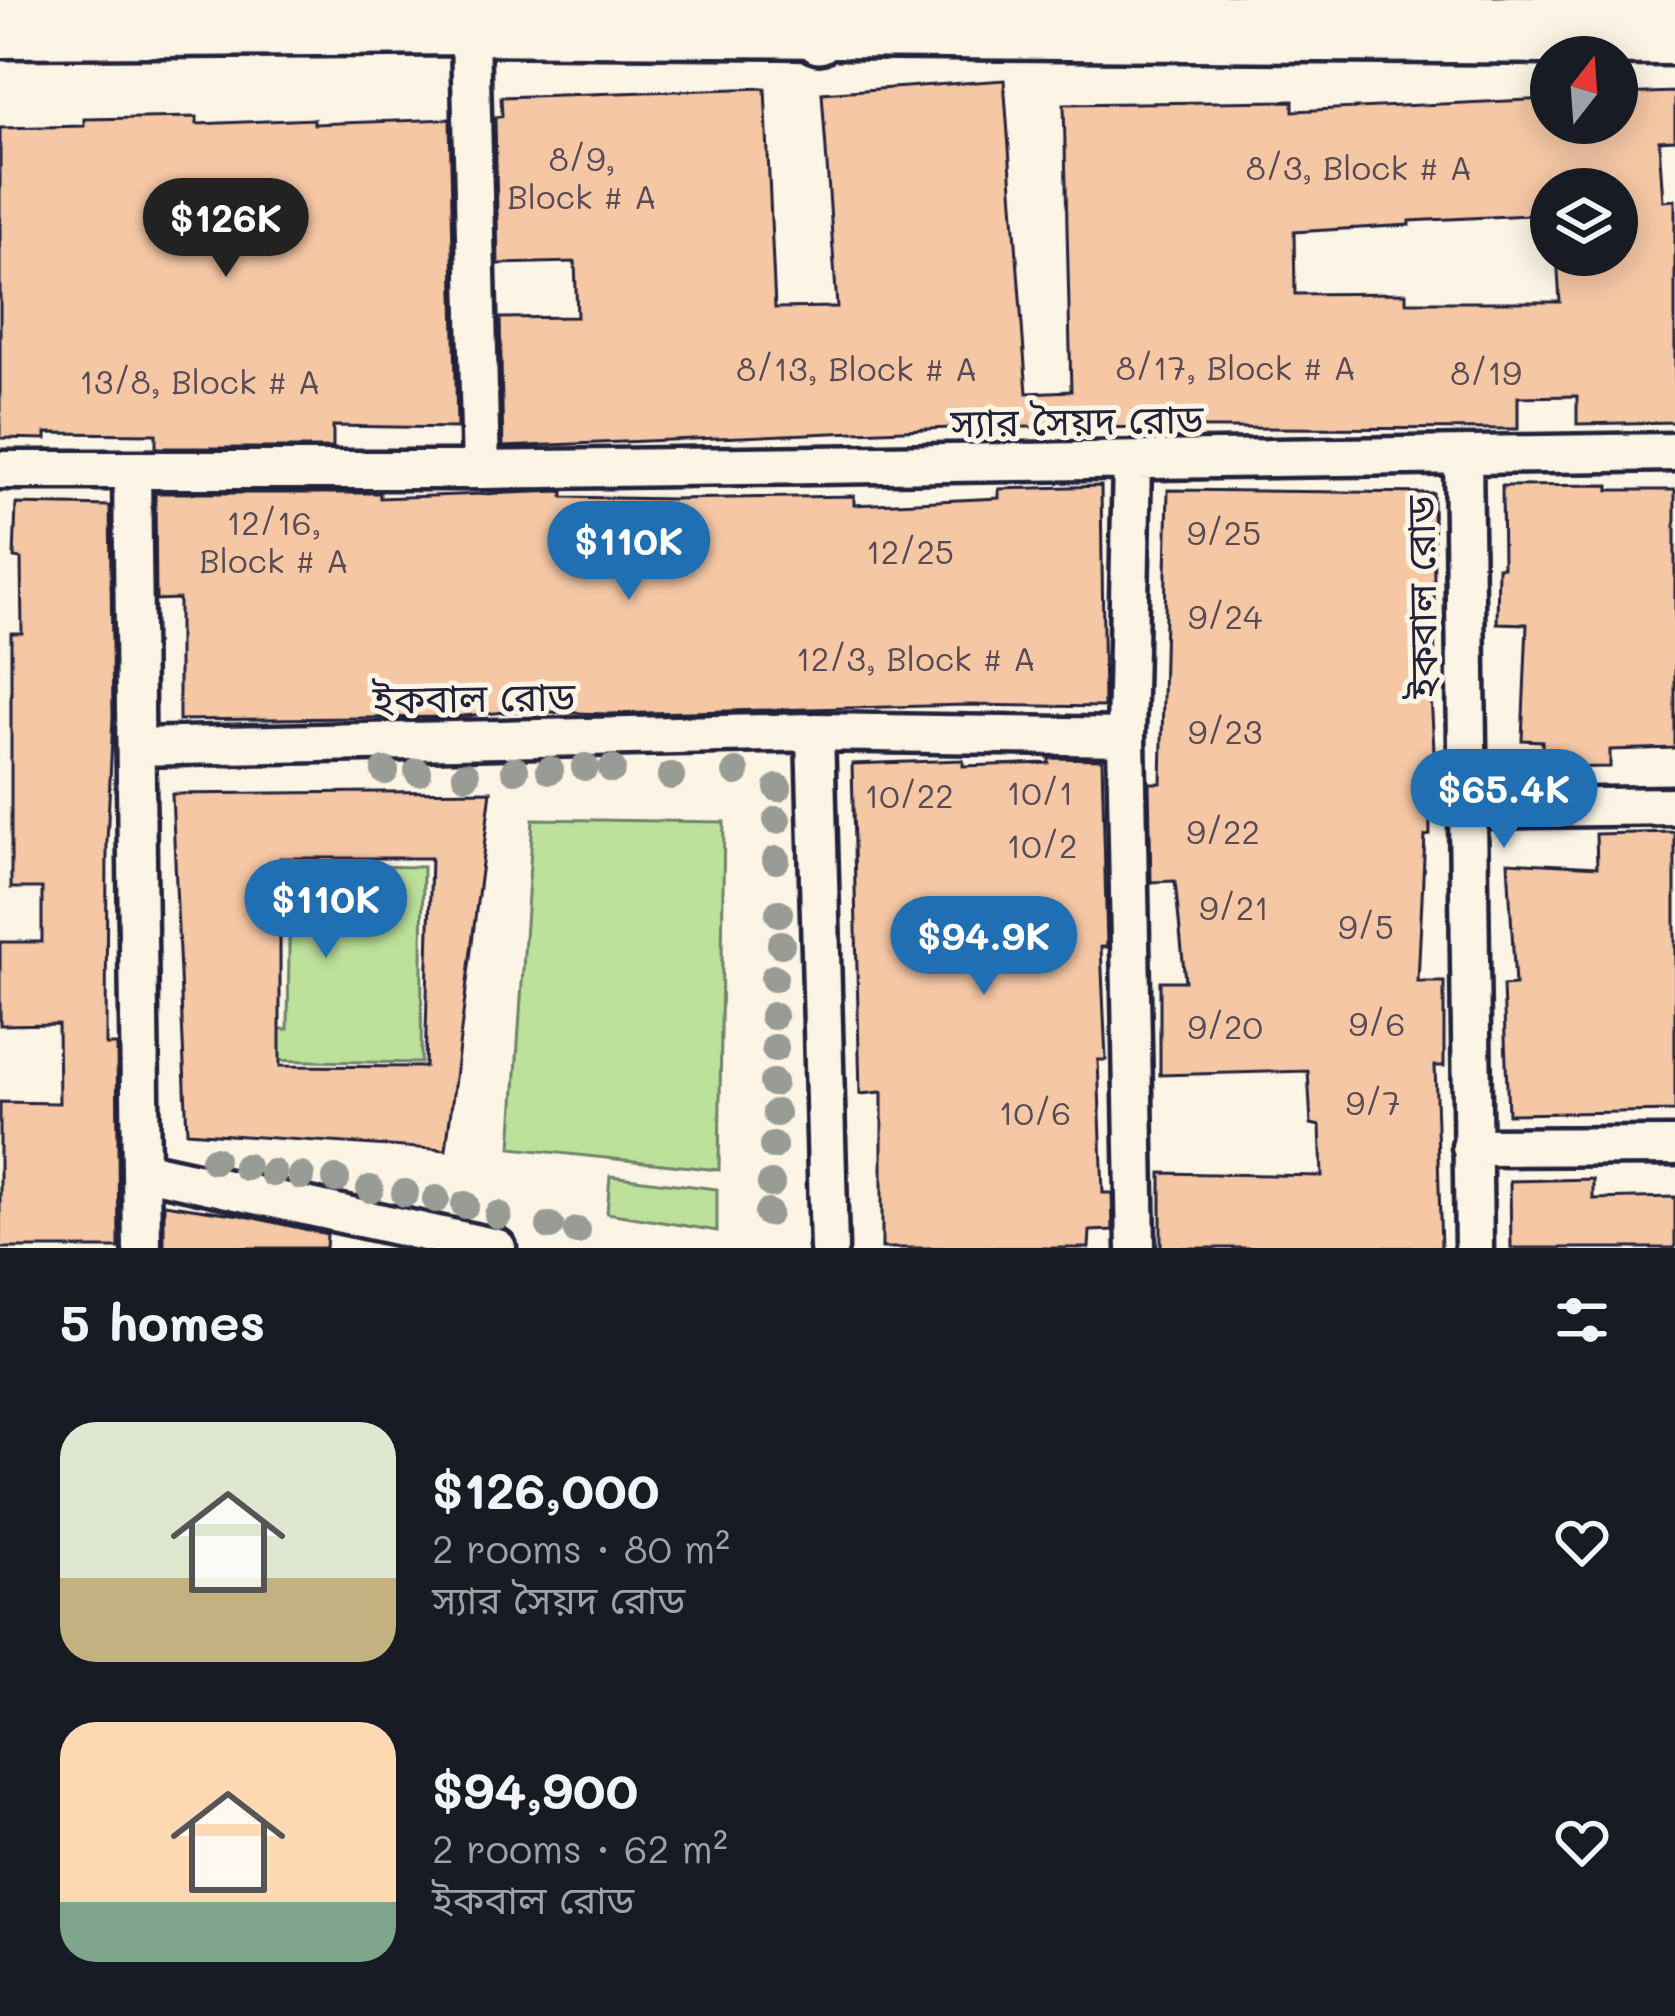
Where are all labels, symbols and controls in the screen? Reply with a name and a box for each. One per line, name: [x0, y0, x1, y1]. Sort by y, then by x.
north arrow: [1530, 36, 1638, 144]
map controls: [1530, 36, 1638, 276]
house number: 8/9, Block # A: [507, 136, 657, 217]
house number: 8/3, Block # A: [1246, 145, 1472, 188]
button: layers: [1530, 168, 1638, 276]
pin: $126K: [142, 178, 310, 280]
text: $126K: [170, 191, 282, 242]
house number: 8/17, Block # A: [1116, 345, 1356, 388]
house number: 8/13, Block # A: [736, 346, 978, 389]
house number: 8/19: [1450, 350, 1522, 393]
house number: 13/8, Block # A: [79, 359, 321, 402]
street label: স্যার সৈয়দ রোড: [949, 392, 1205, 447]
street label: ইকবাল রোড: [1393, 494, 1448, 700]
house number: 12/16, Block # A: [199, 500, 349, 581]
pin: $110K: [545, 501, 713, 603]
house number: 9/25: [1187, 510, 1261, 553]
text: $110K: [574, 514, 684, 565]
house number: 12/25: [866, 529, 954, 572]
house number: 9/24: [1188, 594, 1263, 637]
house number: 12/3, Block # A: [796, 636, 1036, 679]
street label: ইকবাল রোড: [371, 669, 577, 724]
house number: 9/23: [1188, 709, 1262, 752]
pin: $65.4K: [1406, 749, 1602, 851]
text: $65.4K: [1438, 762, 1570, 813]
house number: 10/1: [1006, 770, 1074, 813]
house number: 10/22: [864, 773, 954, 816]
house number: 9/22: [1186, 809, 1260, 852]
house number: 10/2: [1007, 823, 1077, 866]
pin: $110K: [242, 859, 410, 961]
text: $110K: [271, 872, 381, 923]
house number: 9/21: [1199, 885, 1269, 928]
pin: $94.9K: [886, 896, 1082, 998]
house number: 9/5: [1338, 904, 1394, 947]
text: $94.9K: [917, 909, 1051, 960]
house number: 9/6: [1349, 1001, 1405, 1044]
house number: 9/20: [1187, 1004, 1263, 1047]
house number: 9/7: [1345, 1080, 1401, 1123]
house number: 10/6: [999, 1090, 1071, 1133]
text: 5 homes: [60, 1287, 265, 1354]
icon: filters: [1549, 1287, 1615, 1353]
text: $126,000: [432, 1455, 660, 1522]
icon: home: [156, 1470, 300, 1614]
icon: heart: [1549, 1509, 1615, 1575]
text: 2 rooms · 80 m²: [432, 1522, 730, 1573]
text: স্যার সৈয়দ রোড: [432, 1573, 685, 1624]
text: $94,900: [432, 1755, 638, 1822]
icon: home: [156, 1770, 300, 1914]
icon: heart: [1549, 1809, 1615, 1875]
text: 2 rooms · 62 m²: [432, 1822, 728, 1873]
text: ইকবাল রোড: [432, 1873, 634, 1924]

